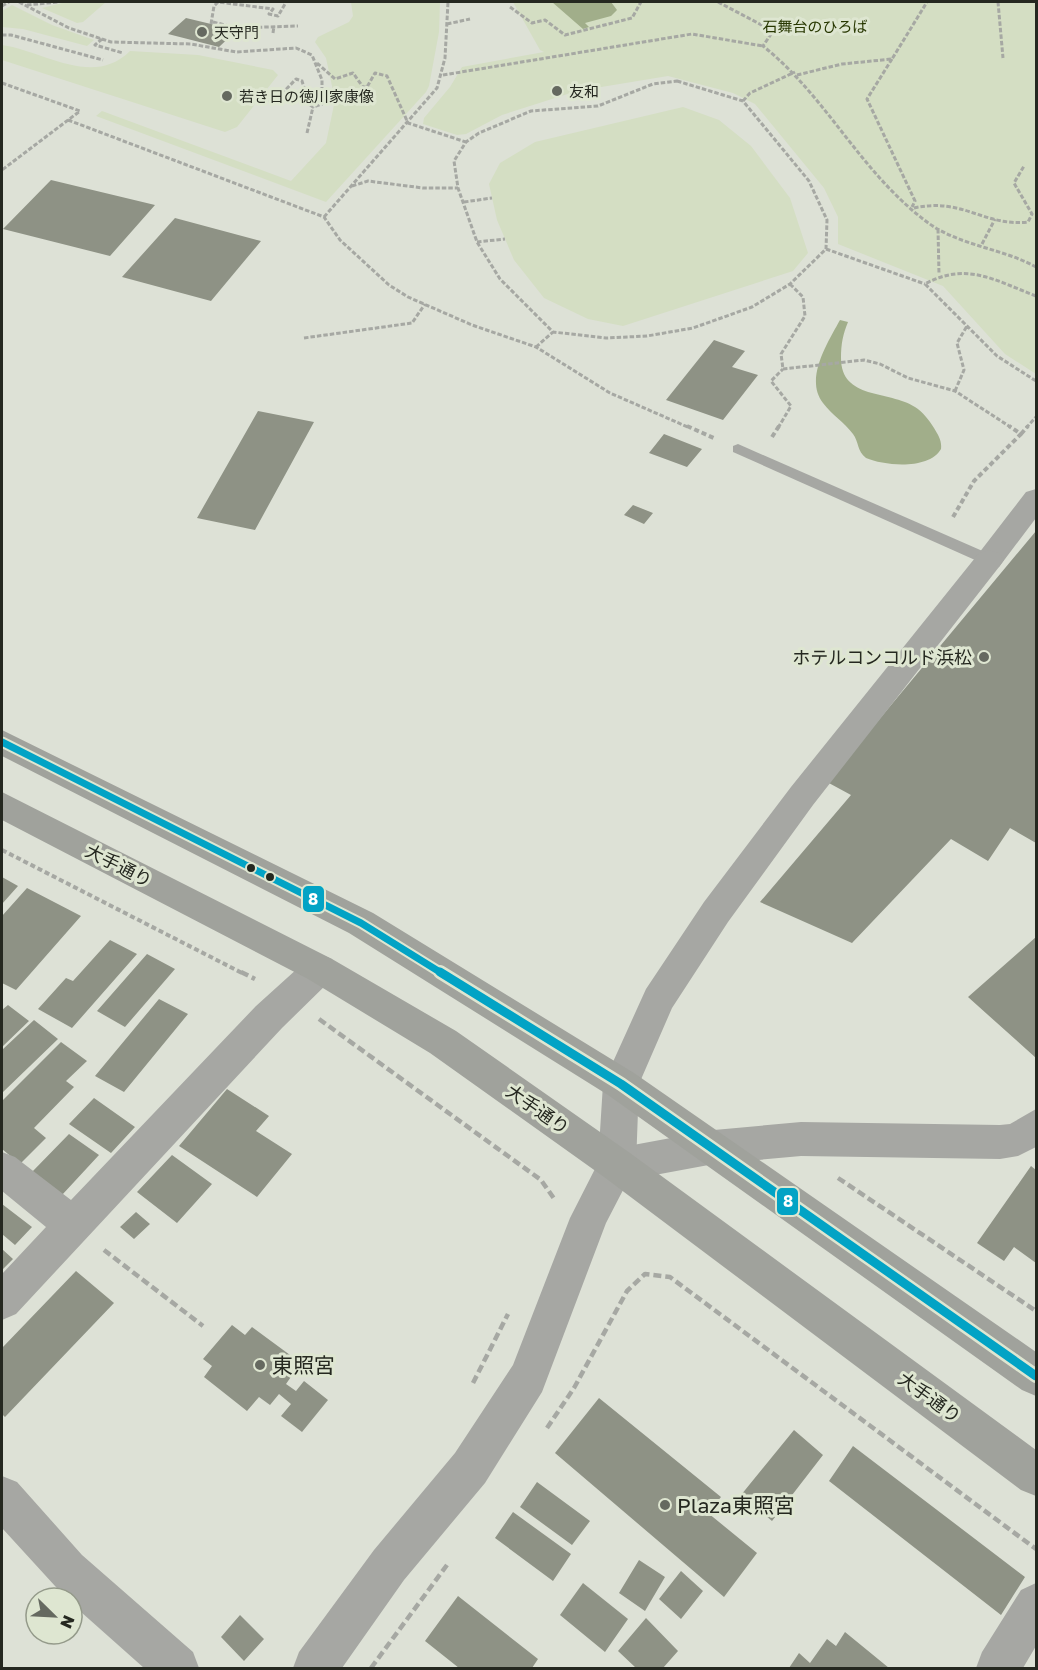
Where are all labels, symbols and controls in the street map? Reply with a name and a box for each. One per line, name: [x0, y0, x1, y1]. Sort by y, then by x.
park label: 石舞台のひろば: [762, 17, 868, 35]
place label: 天守門: [214, 23, 259, 41]
marker: 天守門: [195, 25, 209, 39]
place label: 友和: [569, 82, 599, 100]
marker: 友和: [550, 84, 564, 98]
place label: 若き日の徳川家康像: [239, 87, 374, 105]
marker: 若き日の徳川家康像: [220, 89, 234, 103]
place label: ホテルコンコルド浜松: [792, 646, 972, 668]
marker: ホテルコンコルド浜松: [977, 650, 991, 664]
street label: 大手通り: [82, 839, 156, 891]
unlabelled marker: [245, 862, 257, 874]
unlabelled marker: [264, 871, 276, 883]
line badge: 8: [302, 885, 325, 913]
text: 8: [308, 889, 318, 909]
street label: 大手通り: [502, 1079, 574, 1139]
line badge: 8: [776, 1187, 799, 1216]
text: 8: [783, 1191, 793, 1211]
place label: 東照宮: [272, 1352, 335, 1378]
marker: 東照宮: [253, 1358, 267, 1372]
street label: 大手通り: [894, 1367, 966, 1427]
place label: Plaza東照宮: [677, 1492, 795, 1518]
marker: Plaza東照宮: [658, 1498, 672, 1512]
north arrow: [24, 1586, 84, 1646]
text: N: [56, 1612, 79, 1632]

